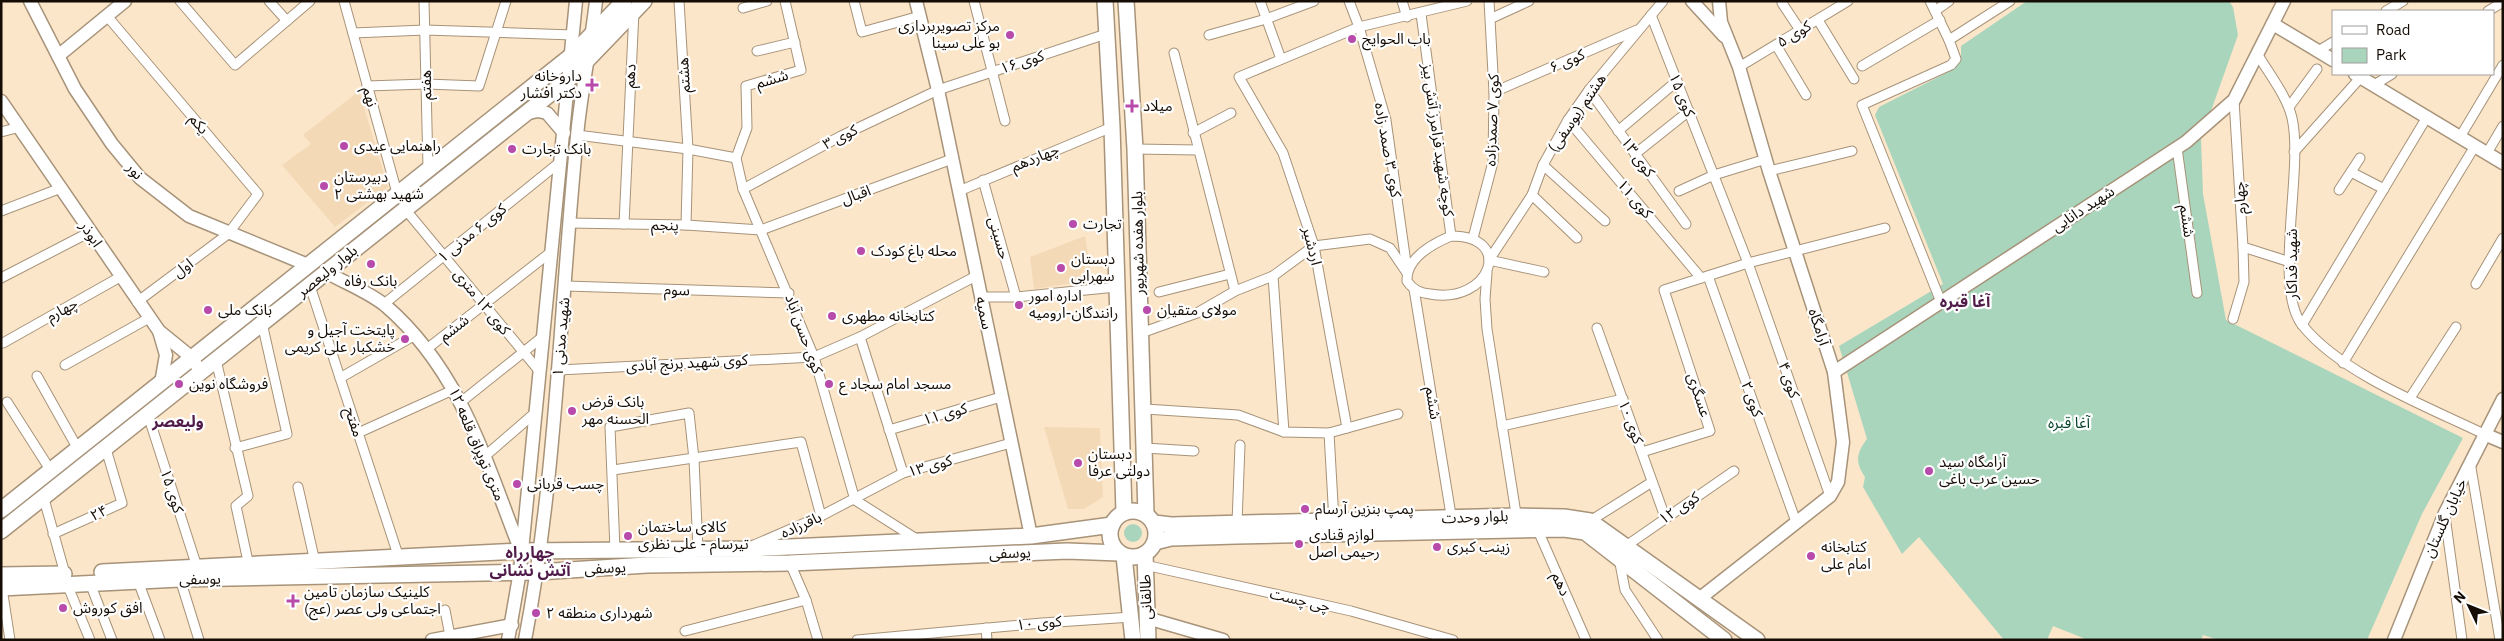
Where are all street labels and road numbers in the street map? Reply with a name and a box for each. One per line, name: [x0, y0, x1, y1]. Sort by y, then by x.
street label: کوی ۵: [1773, 16, 1815, 51]
street label: کوی ۶: [1546, 44, 1588, 77]
street label: کوی ۱۶: [997, 45, 1047, 78]
street label: هشتم: [673, 57, 696, 93]
street label: کوچه شهید فرامرز آتش بیز: [1417, 61, 1459, 219]
street label: دهم: [619, 63, 642, 89]
street label: ششم: [753, 65, 791, 94]
street label: هفتم: [416, 70, 437, 100]
street label: هشتم (یوسفی): [1543, 70, 1612, 157]
street label: کوی ۱۵: [1665, 70, 1700, 120]
street label: کوی ۷ صمدزاده: [1480, 73, 1503, 167]
street label: نهم: [357, 85, 382, 110]
street label: کوی ۳ صمد زاده: [1371, 101, 1406, 200]
street label: یکم: [184, 110, 213, 139]
street label: کوی ۳: [819, 119, 861, 153]
street label: کوی ۱۳: [1617, 133, 1660, 181]
street label: چهاردهم: [1008, 139, 1062, 178]
street label: نور: [122, 157, 148, 183]
street label: کوی ۱۱: [1614, 175, 1658, 223]
street label: اقبال: [838, 180, 873, 209]
street label: شهید دانایی: [2048, 181, 2118, 236]
street label: چهارم: [2229, 181, 2252, 215]
street label: بلوار هفده شهریور: [1127, 191, 1148, 296]
street label: کوی ۶ مدنی ۱: [433, 198, 511, 266]
street label: ششم: [2174, 203, 2199, 239]
street label: حسینی: [984, 214, 1015, 261]
street label: پنجم: [651, 215, 679, 236]
street label: ابوذر: [75, 216, 107, 250]
street label: اردشیر: [1298, 224, 1326, 267]
street label: شهید فداکار: [2282, 228, 2301, 300]
street label: بلوار ولیعصر: [292, 240, 361, 301]
street label: اول: [169, 254, 197, 281]
street label: کوی ۱۲ متری: [450, 265, 515, 339]
street label: سوم: [664, 280, 691, 301]
street label: کوی حسن آباد: [781, 291, 828, 377]
street label: چهارم: [43, 293, 82, 328]
street label: سمیه: [972, 295, 997, 331]
street label: شهید مدنی ۱: [548, 296, 573, 377]
street label: آرامگاه: [1805, 306, 1835, 349]
street label: ششم: [435, 310, 474, 347]
street label: کوی شهید برنج آبادی: [626, 350, 749, 378]
street label: کوی ۴: [1775, 359, 1805, 401]
street label: عسگری: [1683, 370, 1716, 420]
street label: کوی ۲: [1737, 378, 1768, 420]
street label: ۱۲ متری توپراق قلعه: [444, 384, 510, 504]
street label: ششم: [1420, 385, 1445, 421]
street label: کوی ۱۰: [1615, 397, 1648, 447]
street label: کوی ۱۱: [920, 398, 970, 429]
street label: مفتح: [338, 404, 368, 440]
street label: کوی ۱۳: [905, 450, 955, 481]
street label: کوی ۱۵: [156, 466, 189, 516]
street label: خیابان گلستان: [2419, 475, 2471, 560]
street label: کوی ۱۲: [1655, 487, 1704, 528]
street label: ۲۴: [87, 500, 111, 525]
street label: بلوار وحدت: [1441, 506, 1509, 527]
street label: باقرزاده: [777, 507, 824, 542]
street label: یوسفی: [989, 542, 1031, 563]
street label: یوسفی: [584, 557, 626, 578]
street label: یوسفی: [179, 569, 221, 588]
street label: دهم: [1546, 569, 1575, 600]
street label: طالقانی: [1135, 574, 1156, 620]
street label: چی چست: [1268, 583, 1332, 617]
street label: کوی ۱۰: [1016, 611, 1063, 634]

